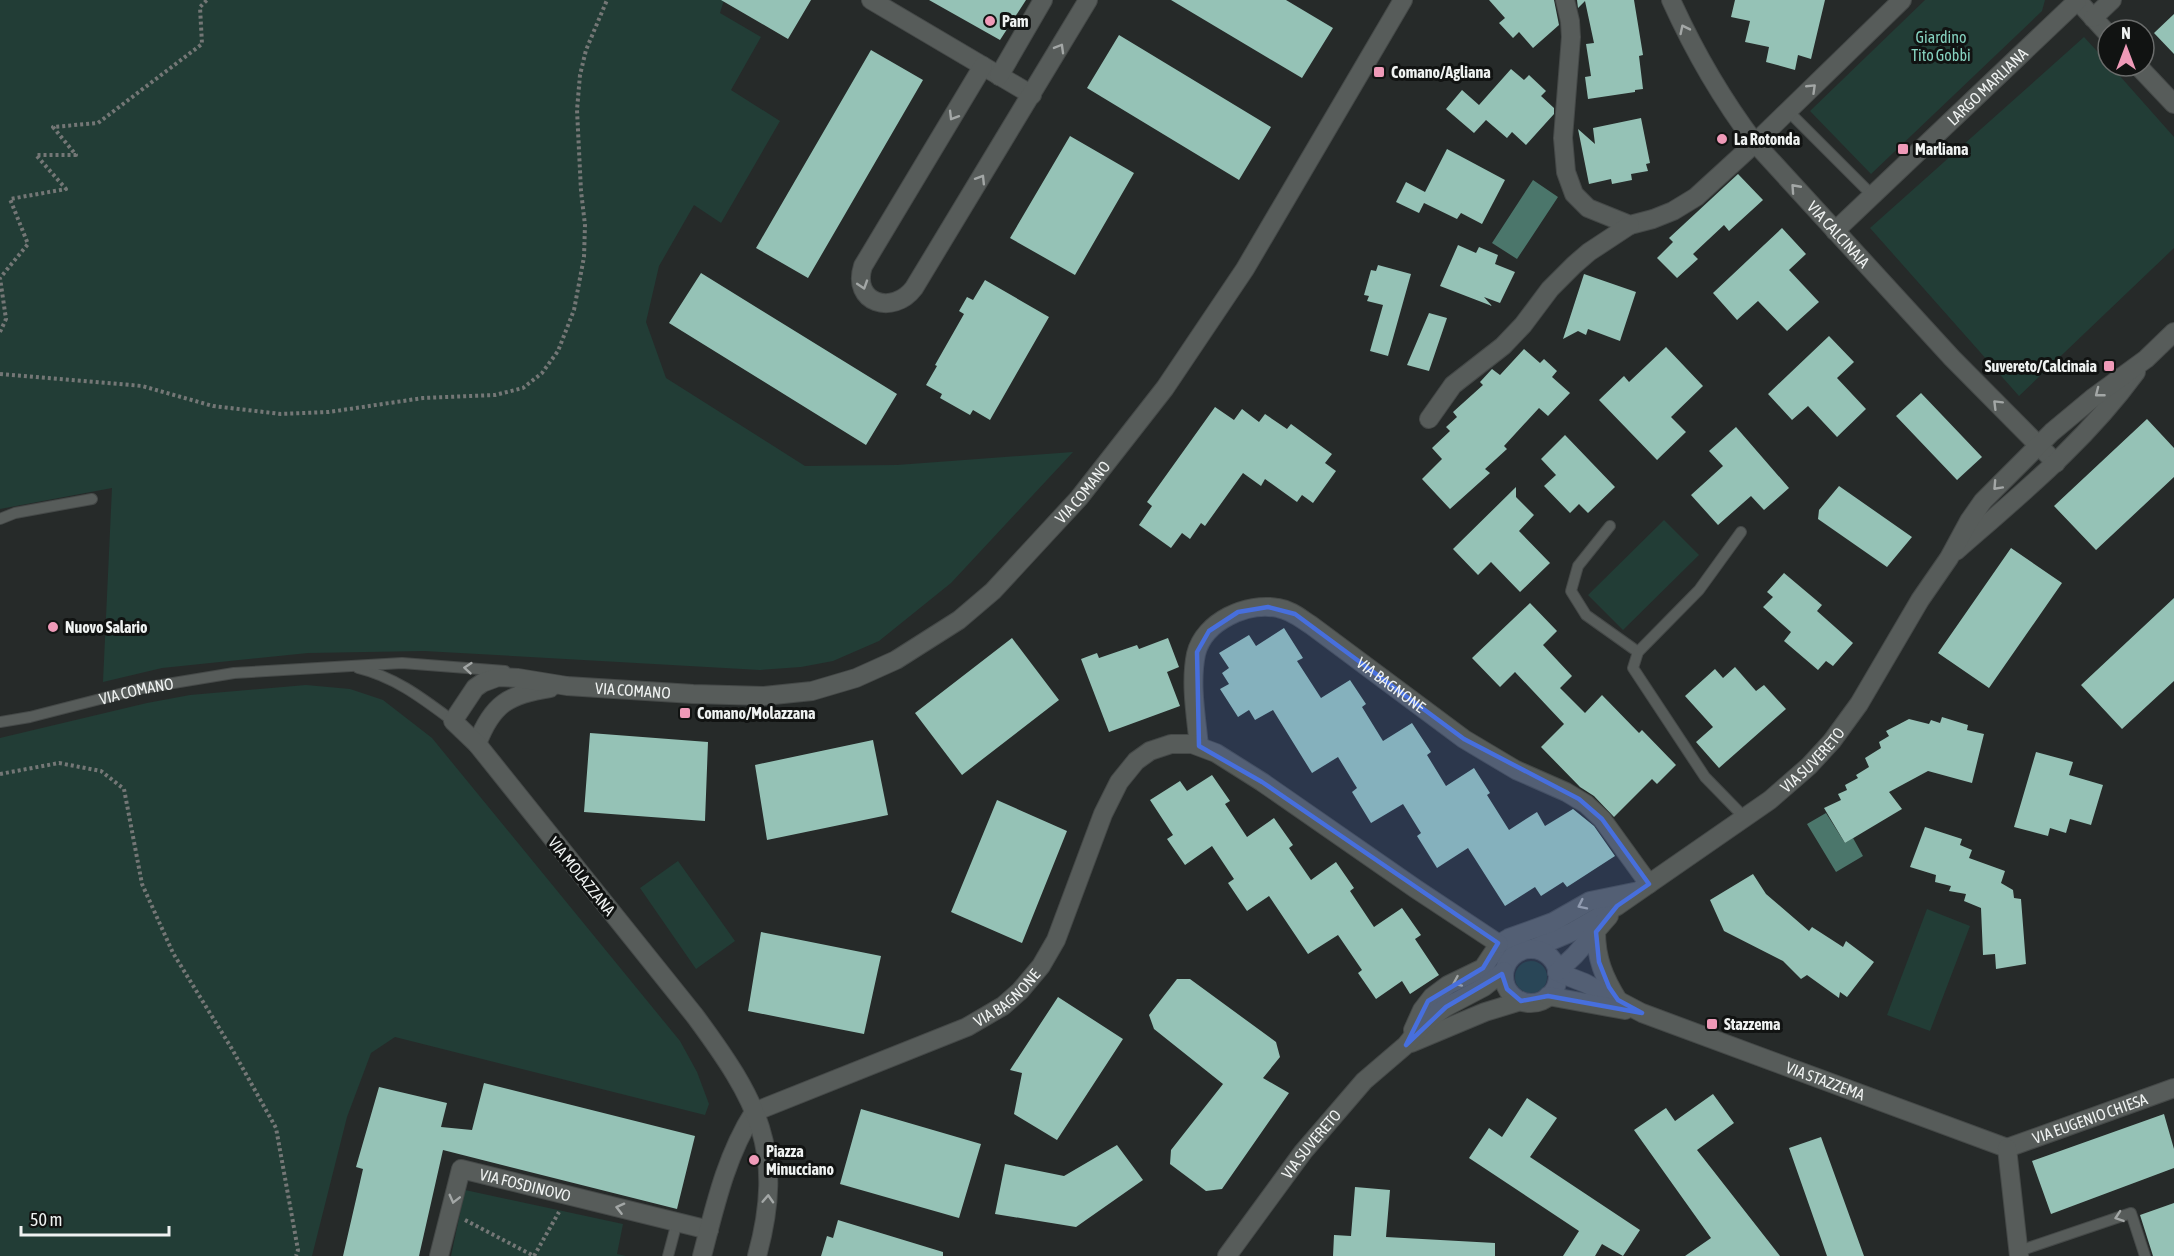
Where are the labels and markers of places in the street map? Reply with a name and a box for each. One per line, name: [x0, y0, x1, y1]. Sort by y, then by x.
place label: Pam: [1002, 12, 1028, 30]
marker: Pam: [983, 14, 997, 28]
place label: Comano/Agliana: [1391, 63, 1491, 81]
marker: Comano/Agliana: [1372, 65, 1386, 79]
place label: La Rotonda: [1734, 130, 1800, 148]
marker: La Rotonda: [1715, 132, 1729, 146]
place label: Marliana: [1915, 140, 1968, 158]
marker: Marliana: [1896, 142, 1910, 156]
place label: Suvereto/Calcinaia: [1985, 357, 2097, 375]
marker: Suvereto/Calcinaia: [2102, 359, 2116, 373]
place label: Nuovo Salario: [65, 618, 148, 636]
marker: Nuovo Salario: [46, 620, 60, 634]
place label: Comano/Molazzana: [697, 704, 815, 722]
marker: Comano/Molazzana: [678, 706, 692, 720]
place label: Stazzema: [1724, 1015, 1780, 1033]
marker: Stazzema: [1705, 1017, 1719, 1031]
place label: Piazza Minucciano: [766, 1142, 835, 1178]
marker: Piazza Minucciano: [747, 1153, 761, 1167]

